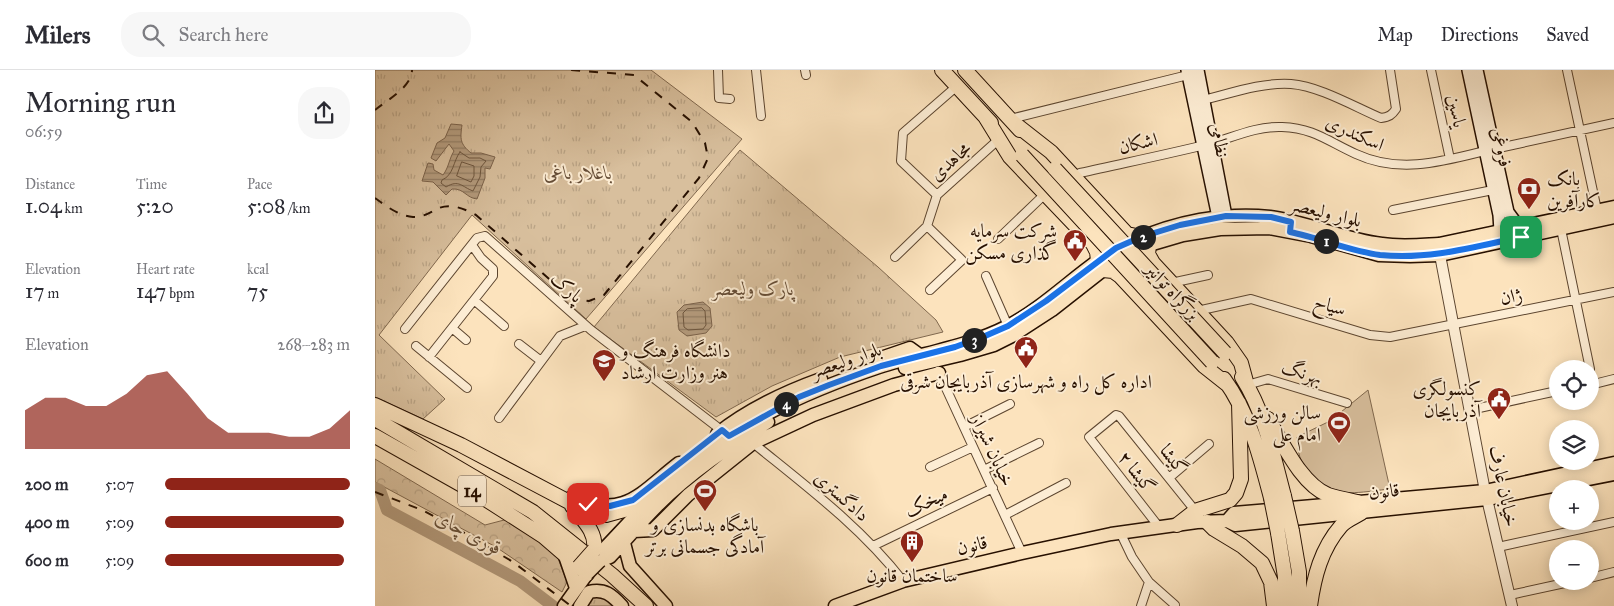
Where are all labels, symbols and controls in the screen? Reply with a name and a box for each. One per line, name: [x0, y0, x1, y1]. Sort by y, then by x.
search box: [121, 12, 471, 57]
text: Milers: [25, 20, 91, 50]
icon: search: [139, 21, 167, 49]
text: Search here: [179, 23, 268, 46]
text: Map: [1377, 24, 1413, 46]
text: Directions: [1441, 24, 1518, 46]
text: Saved: [1546, 24, 1589, 46]
text: Morning run: [25, 85, 176, 120]
button: share: [298, 87, 350, 139]
street label: یاسین: [1441, 92, 1472, 131]
street label: اسکندری: [1322, 110, 1388, 156]
street label: نظامی: [1205, 121, 1235, 159]
text: 06:59: [25, 122, 63, 141]
street label: فروغى: [1486, 125, 1517, 169]
street label: اشکان: [1116, 127, 1160, 159]
street label: مجاهدی: [925, 136, 976, 186]
park label: باغلار باغی: [544, 161, 613, 184]
place label: بانک کارآفرین: [1547, 167, 1601, 213]
text: Distance: [25, 176, 75, 193]
text: Time: [136, 176, 167, 193]
text: Pace: [247, 176, 272, 193]
bank icon: بانک کارآفرین: [1516, 176, 1542, 210]
street label: بلوار ولیعصر: [1286, 192, 1364, 233]
text: 1.04: [25, 193, 62, 219]
text: 5:20: [136, 193, 174, 219]
text: 5:08: [247, 193, 285, 219]
text: km: [62, 200, 83, 217]
text: /km: [285, 200, 311, 217]
pin: [1500, 216, 1542, 258]
place label: شرکت سرمایه گذاری مسکن: [965, 219, 1057, 266]
icon: arrive: [1507, 223, 1535, 251]
pin: 2: [1131, 224, 1155, 250]
public building icon: شرکت سرمایه گذاری مسکن: [1062, 228, 1088, 262]
pin: 1: [1313, 228, 1339, 254]
text: 2: [1140, 229, 1147, 246]
text: 1: [1324, 233, 1329, 250]
street label: بزرگراه توانیر: [1138, 255, 1207, 326]
text: Elevation: [25, 261, 81, 278]
text: Heart rate: [136, 261, 195, 278]
text: kcal: [247, 261, 269, 278]
street label: پارک: [545, 267, 589, 310]
park label: پارک ولیعصر: [711, 277, 796, 302]
text: 17: [25, 278, 45, 304]
text: 147: [136, 278, 166, 304]
text: 75: [247, 278, 268, 304]
street label: ژان: [1498, 283, 1524, 309]
text: m: [45, 285, 59, 302]
text: bpm: [166, 285, 195, 302]
street label: سیاح: [1309, 289, 1349, 326]
pin: 3: [961, 328, 987, 352]
text: 3: [972, 332, 977, 349]
text: Elevation: [25, 335, 89, 354]
text: 268–283 m: [277, 335, 350, 354]
public building icon: اداره کل راه و شهرسازی آذربایجان شرقی: [1013, 335, 1039, 369]
street label: بلوار ولیعصر: [806, 337, 885, 384]
place label: دانشگاه فرهنگ و هنر وزارت ارشاد: [619, 338, 730, 384]
school or university icon: دانشگاه فرهنگ و هنر وزارت ارشاد: [591, 348, 617, 382]
street label: بهرنگ: [1278, 354, 1326, 390]
map controls: [1549, 360, 1599, 590]
button: locate: [1549, 360, 1599, 410]
place label: اداره کل راه و شهرسازی آذربایجان شرقی: [900, 370, 1152, 395]
place label: کنسولگری آذربایجان: [1413, 377, 1483, 422]
public building icon: کنسولگری آذربایجان: [1486, 386, 1512, 420]
pin: 4: [773, 392, 799, 416]
text: 4: [783, 396, 790, 413]
place label: سالن ورزشی امام علی: [1244, 401, 1321, 451]
street label: خیابان شیراز: [965, 408, 1020, 490]
sports icon: سالن ورزشی امام علی: [1326, 410, 1352, 444]
button: layers: [1549, 420, 1599, 470]
street label: گیشا: [1155, 439, 1193, 479]
street label: خیابان عارف: [1484, 443, 1524, 529]
street label: گیشا ۲: [1113, 446, 1161, 498]
street label: دادگستری: [810, 466, 874, 526]
text: 200 m: [25, 475, 68, 494]
text: 5:07: [105, 475, 134, 494]
road number: 14: [458, 476, 486, 506]
sports icon: باشگاه بدنسازی و آمادگی جسمانی برتر: [692, 478, 718, 512]
street label: قانون: [1367, 478, 1401, 505]
button: +: [1549, 480, 1599, 530]
street label: میخک: [901, 482, 951, 522]
pin: [567, 483, 609, 525]
icon: check: [574, 490, 602, 518]
water label: قوری چای: [430, 504, 507, 561]
place label: باشگاه بدنسازی و آمادگی جسمانی برتر: [644, 512, 766, 558]
text: 400 m: [25, 513, 69, 532]
text: 5:09: [105, 513, 134, 532]
building icon: ساختمان قانون: [899, 529, 925, 563]
street label: قانون: [954, 530, 990, 561]
button: −: [1549, 540, 1599, 590]
text: 600 m: [25, 551, 69, 570]
text: 5:09: [105, 551, 134, 570]
place label: ساختمان قانون: [866, 564, 958, 588]

